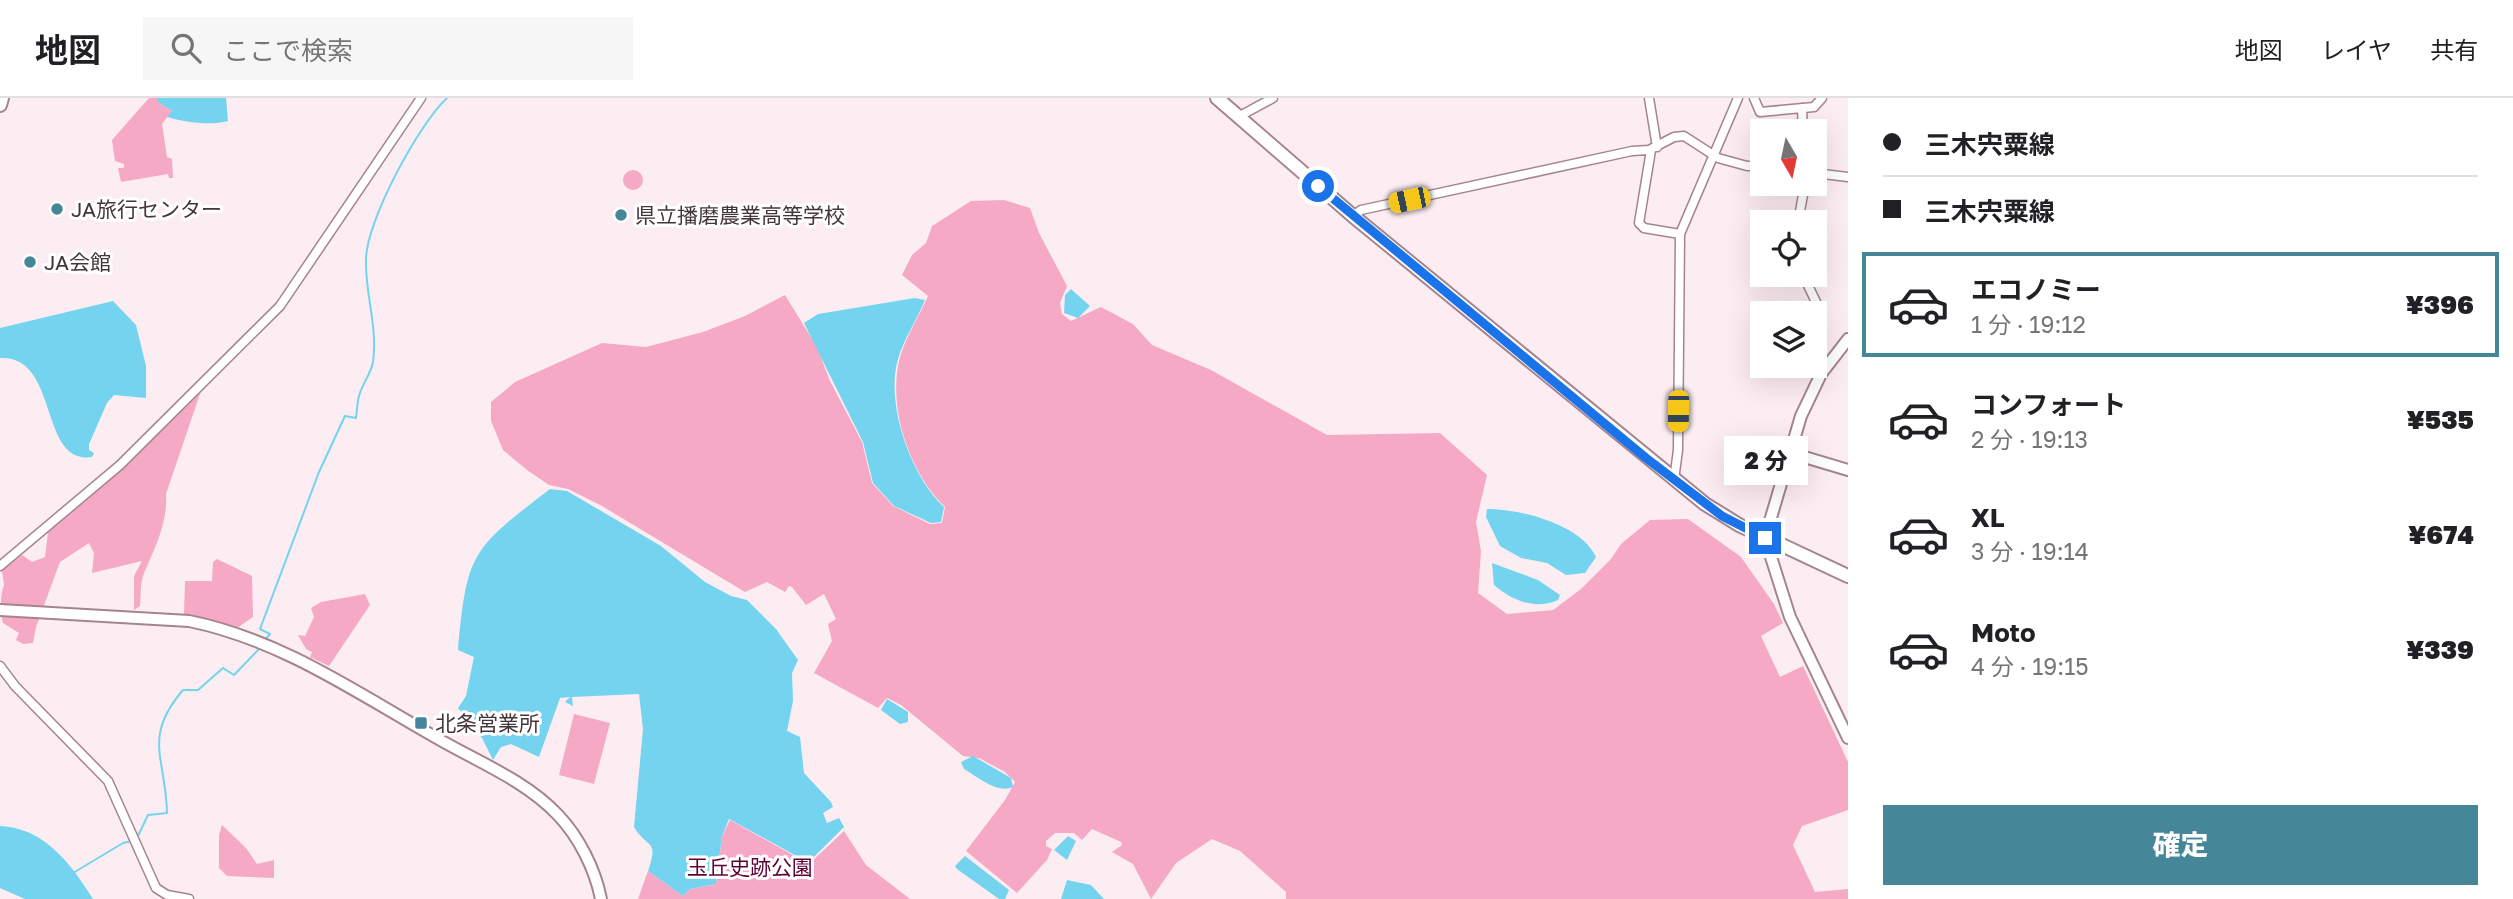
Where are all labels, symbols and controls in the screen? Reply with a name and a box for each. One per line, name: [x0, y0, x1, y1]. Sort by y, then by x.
search box: [143, 17, 633, 80]
icon: search: [167, 29, 205, 67]
text: 地図: [35, 30, 101, 69]
text: ここで検索: [223, 35, 353, 66]
text: 地図: [2235, 35, 2283, 64]
text: レイヤ: [2321, 35, 2392, 64]
text: 共有: [2430, 35, 2478, 64]
north arrow: [1750, 119, 1827, 196]
map controls: [1750, 119, 1827, 378]
text: 三木宍粟線: [1925, 129, 2055, 160]
route start: [1302, 170, 1334, 202]
car: [1387, 185, 1432, 215]
place label: JA旅行センター: [71, 196, 222, 222]
text: 三木宍粟線: [1925, 196, 2055, 227]
marker: JA旅行センター: [49, 201, 65, 217]
place label: 県立播磨農業高等学校: [635, 202, 845, 228]
marker: 県立播磨農業高等学校: [613, 207, 629, 223]
button: locate: [1750, 210, 1827, 287]
place label: JA会館: [44, 249, 111, 275]
marker: JA会館: [22, 254, 38, 270]
icon: car: [1887, 273, 1950, 336]
text: エコノミー: [1971, 274, 2101, 305]
text: ¥396: [2405, 289, 2474, 320]
button: layers: [1750, 301, 1827, 378]
text: 1 分 · 19:12: [1971, 310, 2086, 338]
icon: car: [1887, 388, 1950, 451]
text: コンフォート: [1971, 389, 2126, 420]
car: [1668, 390, 1689, 432]
text: ¥535: [2407, 404, 2474, 435]
text: 2 分 · 19:13: [1971, 425, 2088, 453]
callout: 2 分: [1723, 436, 1807, 486]
text: 2 分: [1744, 446, 1788, 474]
text: XL: [1971, 502, 2005, 533]
icon: car: [1887, 503, 1950, 566]
text: ¥674: [2408, 519, 2474, 550]
route end: [1749, 522, 1781, 554]
text: 3 分 · 19:14: [1971, 537, 2089, 565]
text: Moto: [1971, 617, 2036, 648]
icon: car: [1887, 618, 1950, 681]
text: ¥339: [2406, 634, 2474, 665]
text: 4 分 · 19:15: [1971, 652, 2089, 680]
place label: 北条営業所: [435, 710, 540, 736]
marker: 北条営業所: [413, 715, 429, 731]
button: 確定: [1883, 805, 2478, 885]
park label: 玉丘史跡公園: [687, 854, 813, 880]

